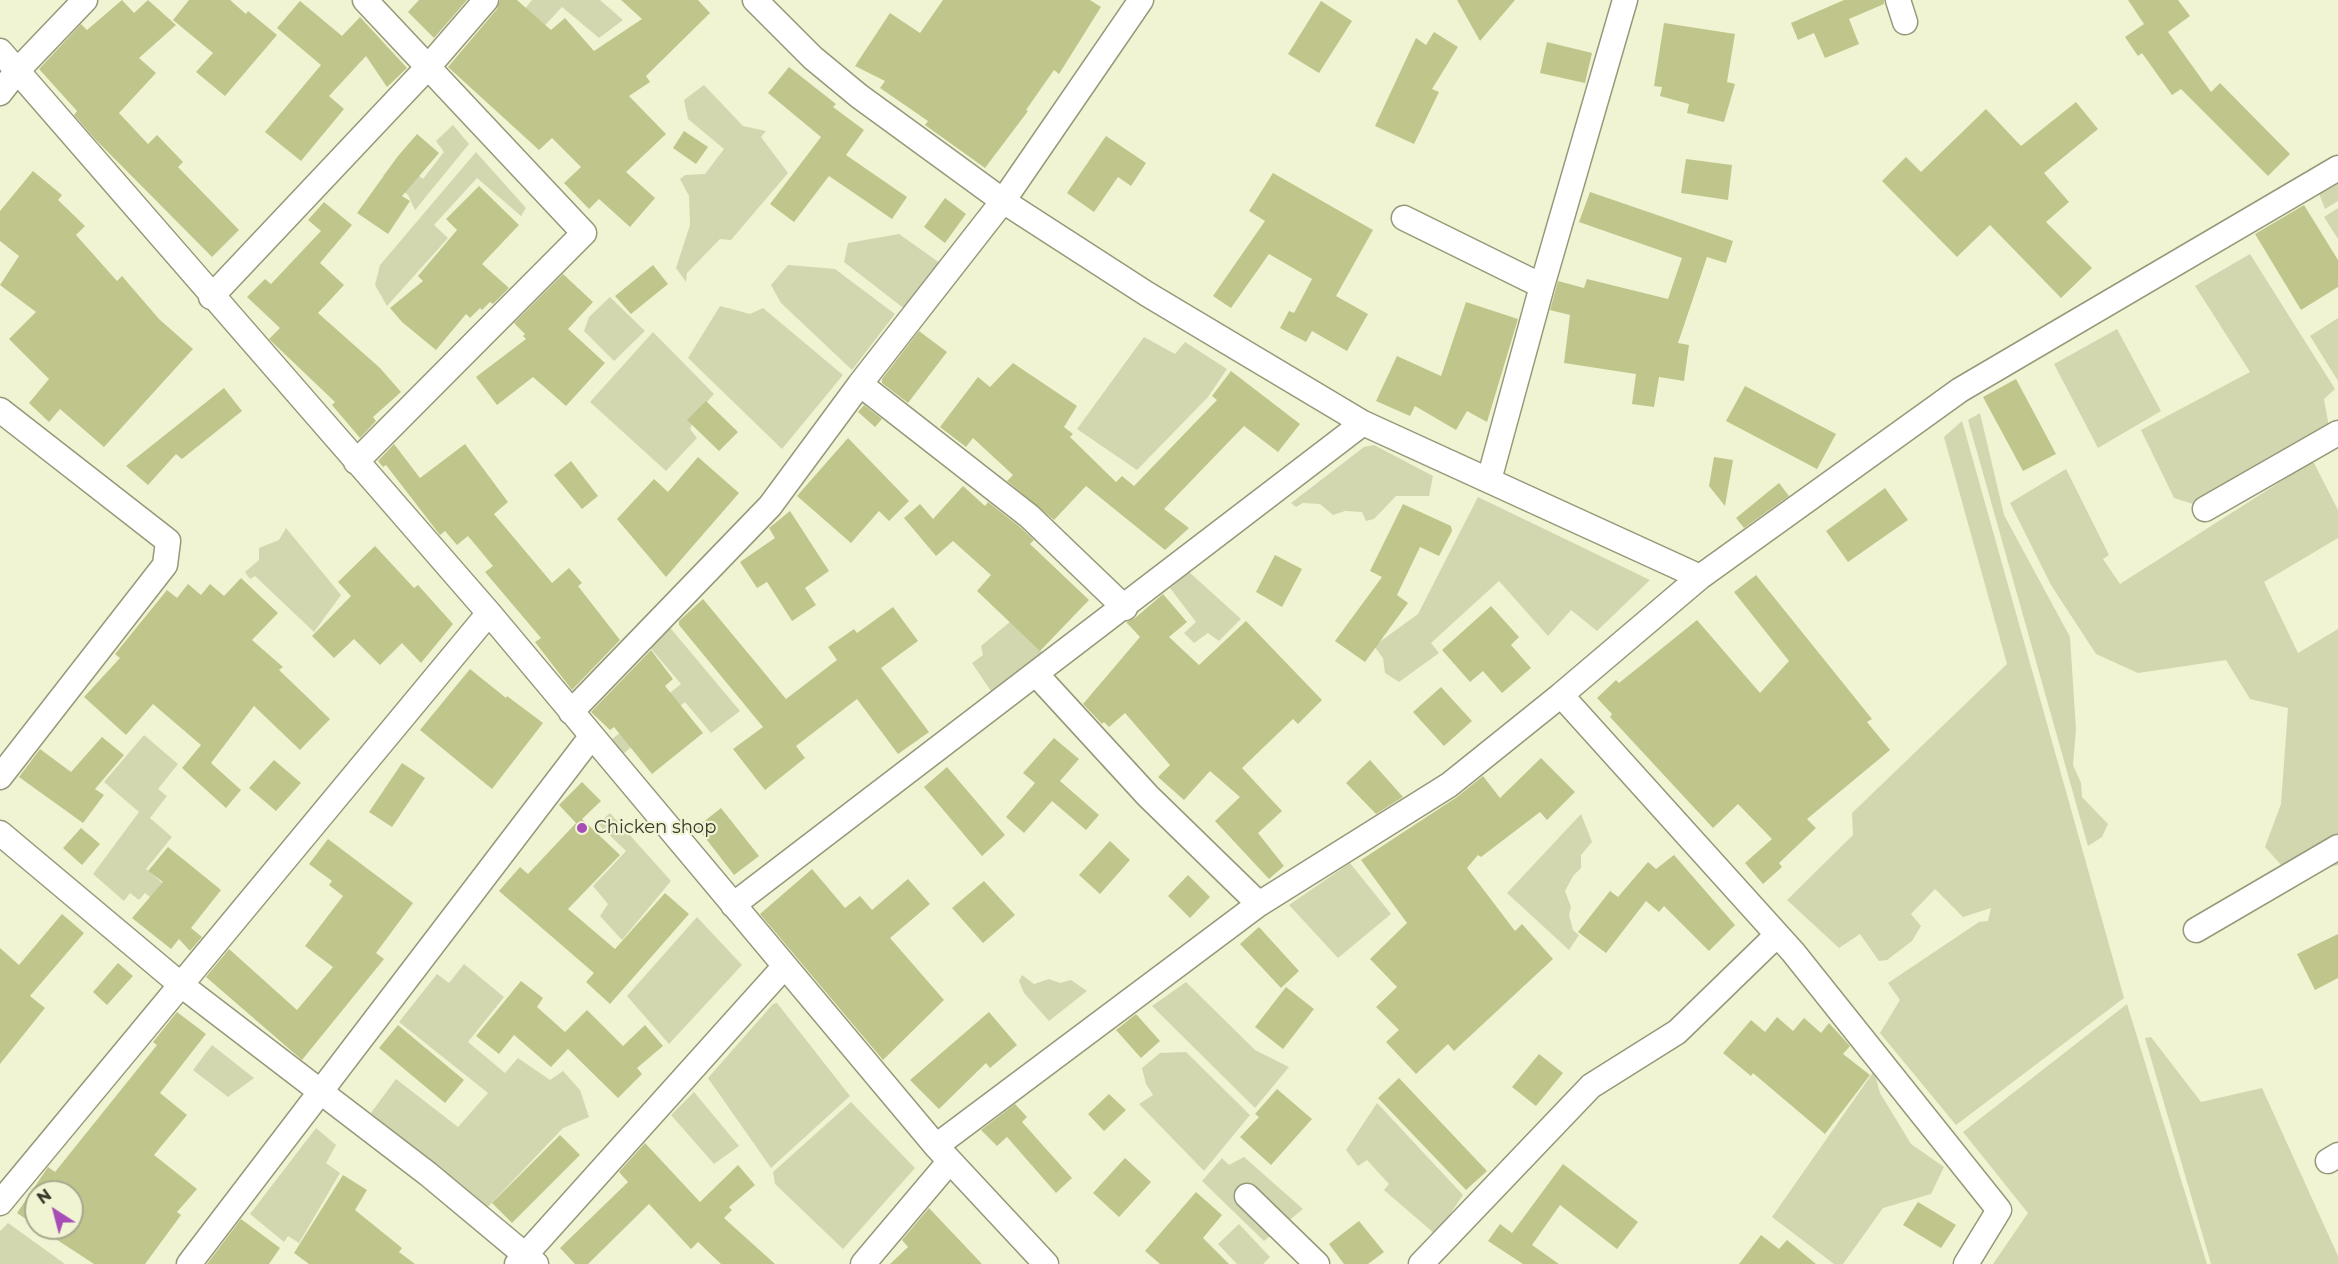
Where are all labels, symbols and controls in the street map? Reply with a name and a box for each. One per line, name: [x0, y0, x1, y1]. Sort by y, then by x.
place label: Chicken shop: [594, 817, 716, 839]
marker: Chicken shop: [575, 821, 589, 835]
north arrow: [24, 1180, 84, 1240]
text: N: [33, 1185, 55, 1208]

